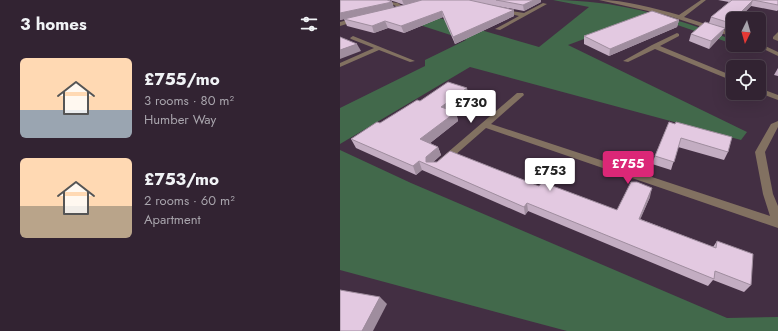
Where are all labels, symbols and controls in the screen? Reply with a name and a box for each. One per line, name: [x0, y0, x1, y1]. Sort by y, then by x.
text: 3 homes: [20, 12, 87, 36]
north arrow: [726, 12, 766, 52]
map controls: [726, 12, 766, 100]
icon: filters: [298, 13, 320, 35]
button: locate: [726, 60, 766, 100]
text: £755/mo: [144, 67, 220, 91]
icon: home: [52, 74, 100, 122]
pin: £730: [447, 90, 495, 124]
text: 3 rooms · 80 m²: [144, 91, 234, 110]
text: £730: [455, 93, 487, 112]
text: Humber Way: [144, 110, 216, 129]
pin: £755: [604, 151, 652, 185]
text: £755: [612, 154, 644, 173]
pin: £753: [526, 158, 574, 192]
text: £753: [534, 161, 566, 180]
text: £753/mo: [144, 167, 219, 191]
icon: home: [52, 174, 100, 222]
text: 2 rooms · 60 m²: [144, 191, 235, 210]
text: Apartment: [144, 210, 201, 229]

